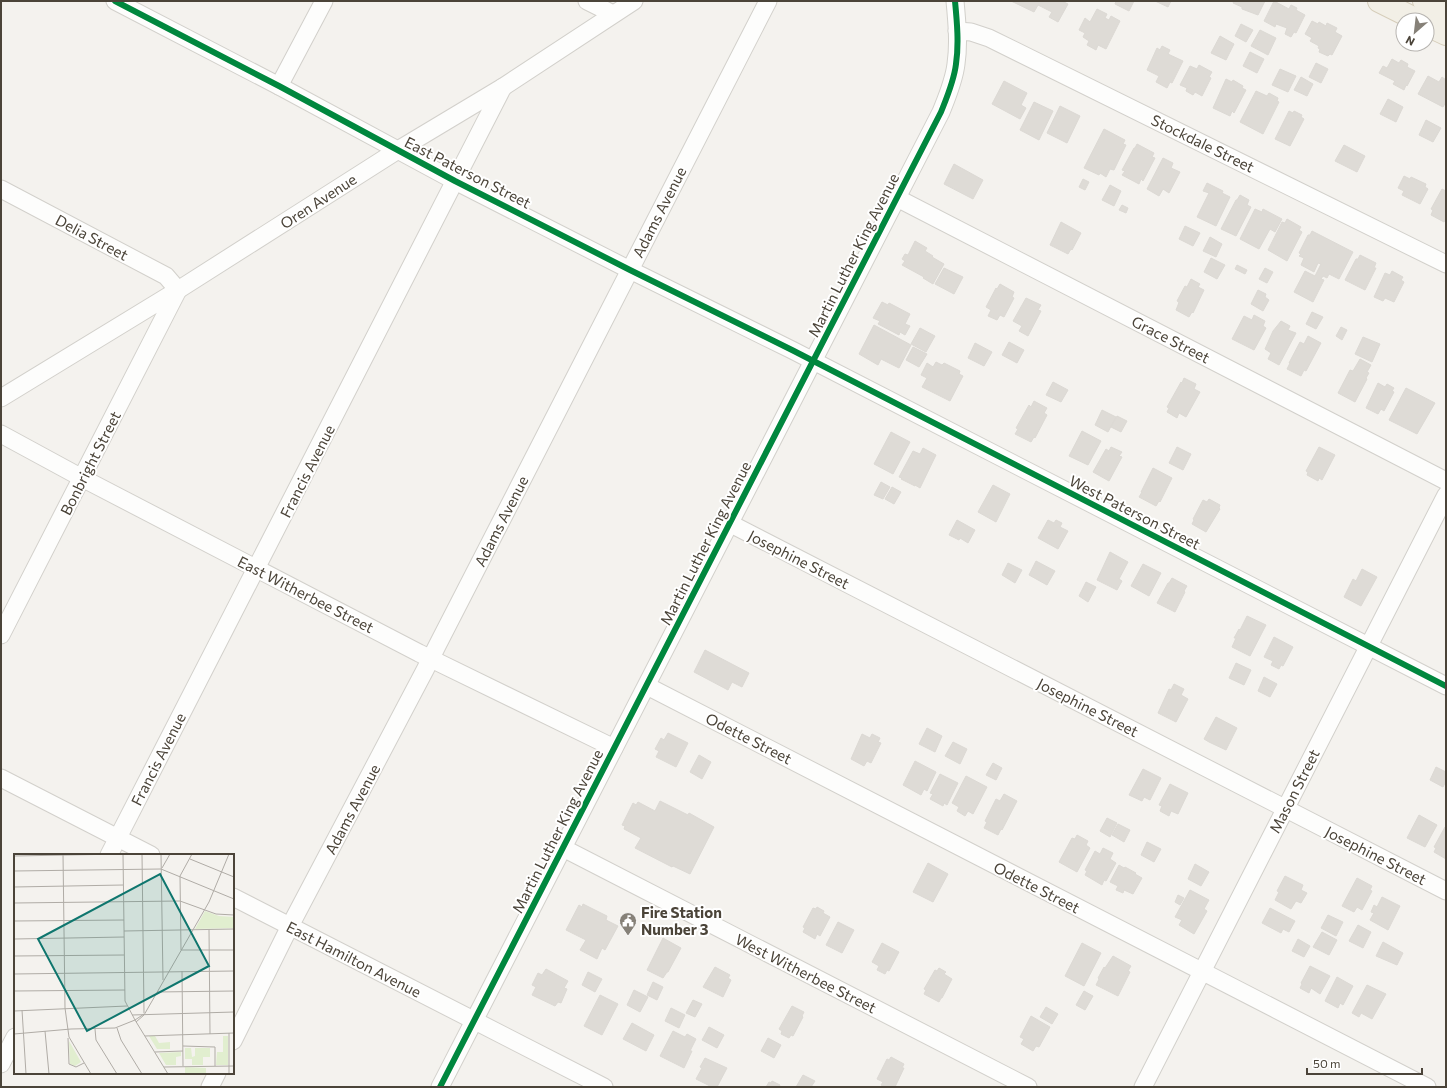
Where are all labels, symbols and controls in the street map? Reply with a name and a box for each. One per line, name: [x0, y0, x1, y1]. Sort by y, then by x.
north arrow: [1395, 12, 1435, 52]
text: N: [1403, 34, 1417, 49]
street label: Stockdale Street: [1149, 110, 1257, 176]
street label: East Paterson Street: [402, 132, 534, 212]
street label: Adams Avenue: [628, 164, 690, 260]
street label: Oren Avenue: [276, 170, 360, 232]
street label: Martin Luther King Avenue: [804, 170, 902, 340]
street label: Delia Street: [53, 210, 131, 264]
street label: Grace Street: [1129, 312, 1213, 366]
street label: Bonbright Street: [56, 408, 124, 518]
street label: Francis Avenue: [276, 422, 338, 520]
street label: Martin Luther King Avenue: [656, 458, 754, 628]
street label: West Paterson Street: [1067, 471, 1203, 553]
street label: Adams Avenue: [470, 473, 532, 569]
street label: Josephine Street: [745, 526, 853, 592]
street label: East Witherbee Street: [235, 552, 377, 636]
street label: Josephine Street: [1034, 674, 1142, 740]
street label: Odette Street: [703, 709, 795, 767]
street label: Francis Avenue: [127, 710, 189, 808]
street label: Martin Luther King Avenue: [508, 746, 606, 916]
street label: Mason Street: [1265, 746, 1323, 836]
street label: Adams Avenue: [321, 761, 383, 857]
street label: Josephine Street: [1322, 822, 1430, 888]
inset map: [14, 854, 234, 1074]
street label: Odette Street: [991, 858, 1083, 916]
place label: Fire Station Number 3: [641, 903, 722, 938]
public building icon: Fire Station Number 3: [618, 911, 638, 936]
street label: East Hamilton Avenue: [284, 917, 424, 1001]
street label: West Witherbee Street: [733, 930, 879, 1016]
scale bar: [1307, 1050, 1422, 1076]
text: 50 m: [1313, 1056, 1341, 1070]

